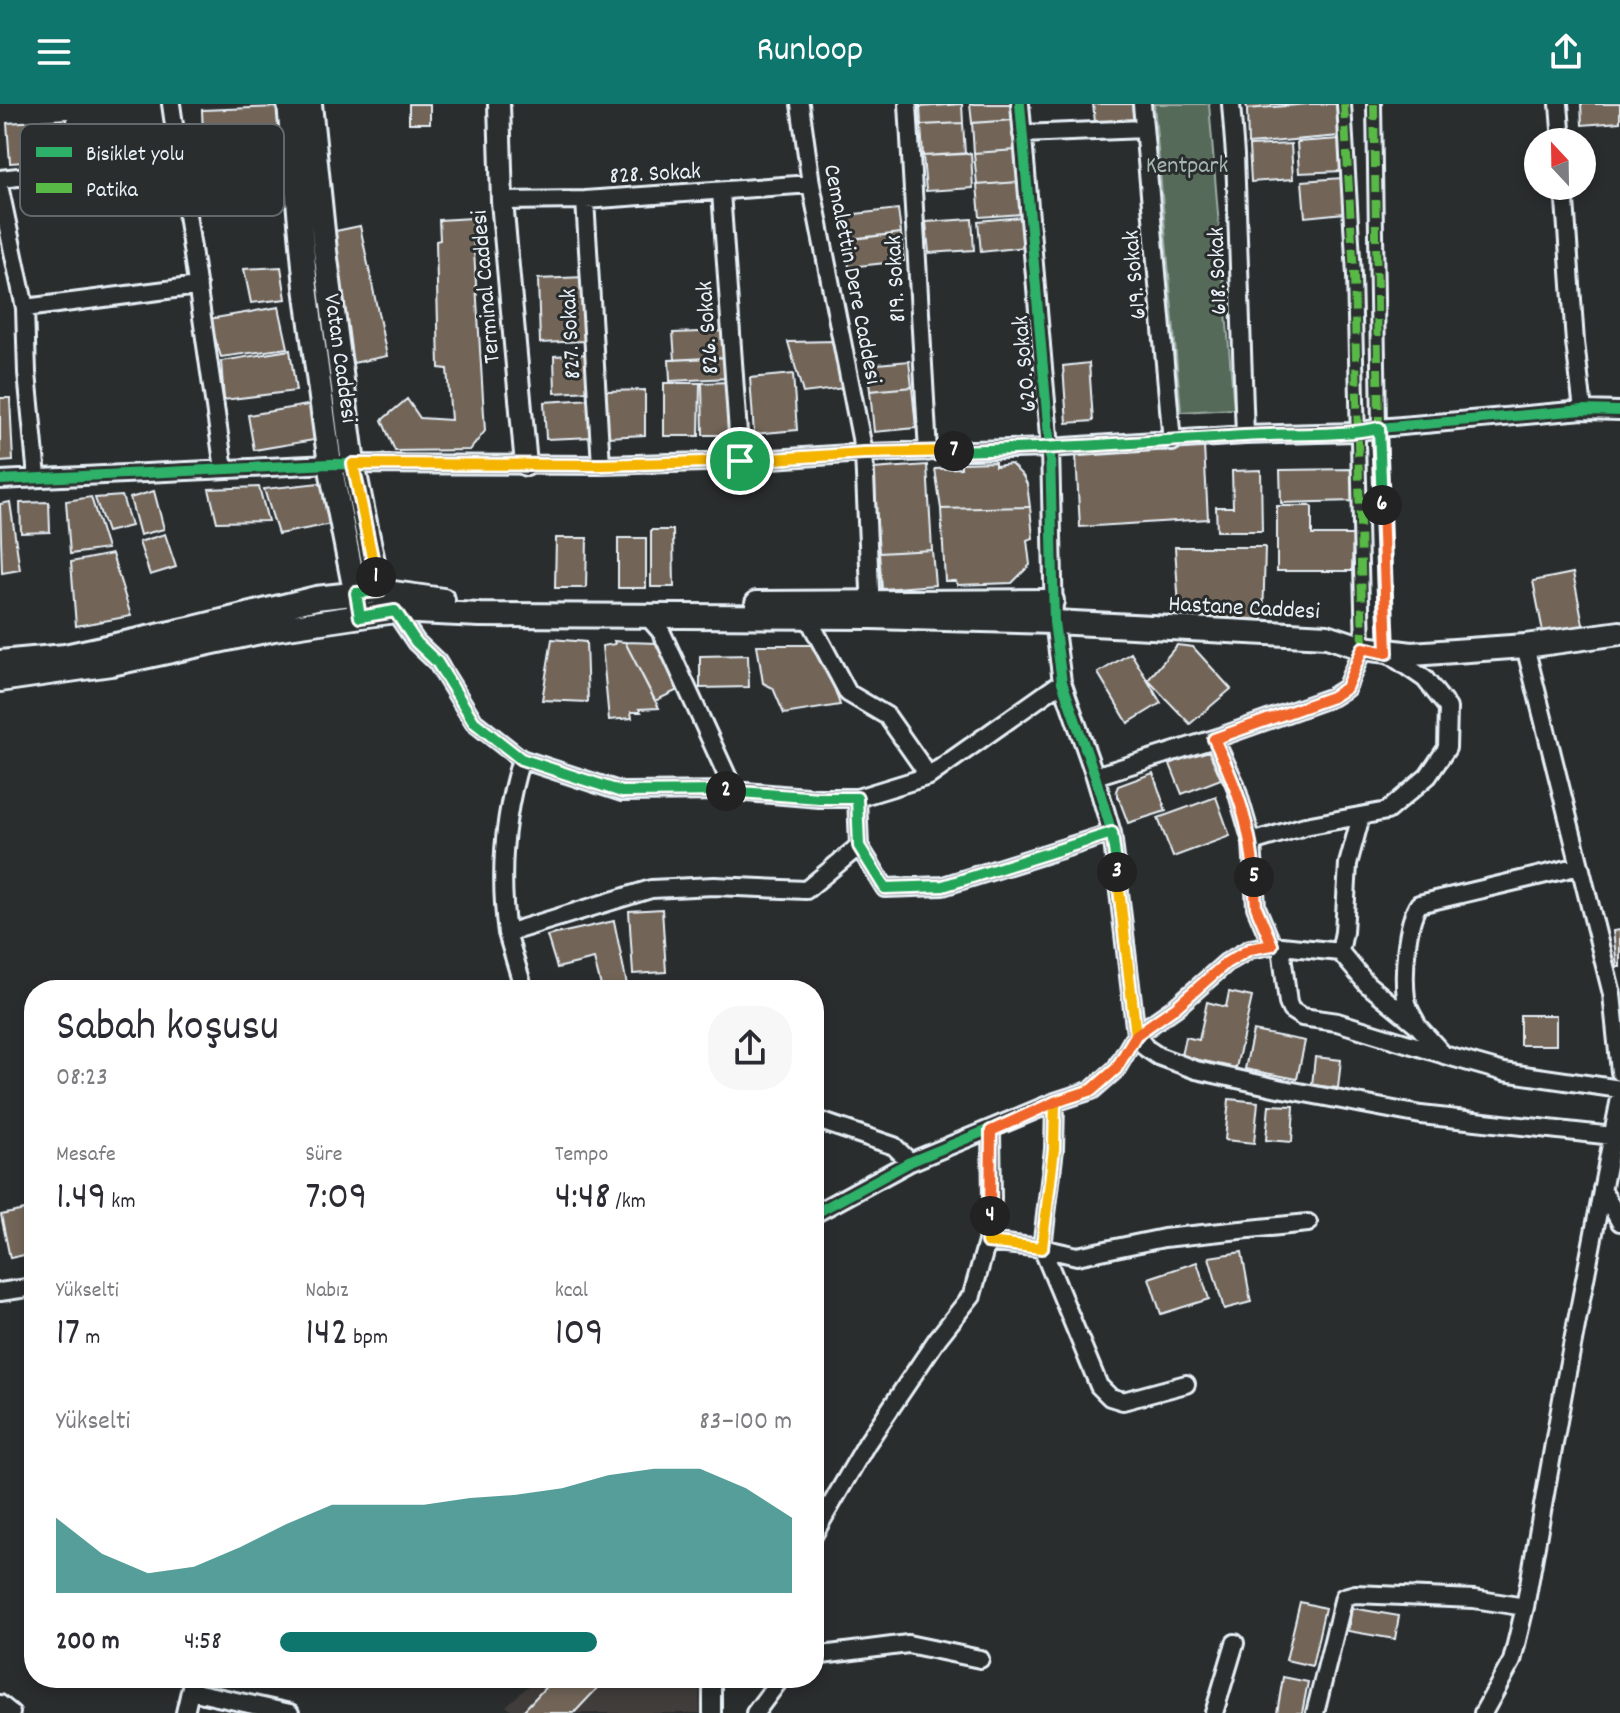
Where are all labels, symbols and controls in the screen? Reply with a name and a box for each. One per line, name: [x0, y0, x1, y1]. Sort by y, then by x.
text: Runloop: [757, 26, 863, 78]
icon: menu: [32, 30, 76, 74]
icon: share: [1544, 30, 1588, 74]
legend: [20, 124, 284, 216]
north arrow: [1524, 128, 1596, 200]
map controls: [1524, 128, 1596, 200]
text: Bisiklet yolu: [86, 140, 184, 171]
park label: Kentpark: [1146, 150, 1228, 184]
street label: 828. Sokak: [609, 156, 702, 194]
street label: Cemalettin Dere Caddesi: [813, 162, 889, 388]
text: Patika: [86, 176, 138, 207]
street label: Terminal Caddesi: [463, 208, 511, 365]
street label: 618. Sokak: [1200, 226, 1238, 316]
street label: 619. Sokak: [1115, 229, 1157, 321]
street label: 819. Sokak: [878, 234, 916, 323]
street label: 826. Sokak: [689, 280, 729, 376]
street label: 827. Sokak: [553, 288, 591, 380]
street label: Vatan Caddesi: [313, 292, 365, 425]
street label: 620. Sokak: [1005, 314, 1047, 414]
pin: [706, 427, 774, 495]
pin: 7: [934, 431, 974, 471]
text: 7: [950, 435, 958, 466]
icon: arrive: [718, 439, 762, 483]
pin: 6: [1362, 485, 1402, 525]
text: 6: [1377, 489, 1387, 520]
pin: 1: [356, 557, 396, 597]
text: 1: [374, 561, 378, 592]
street label: Hastane Caddesi: [1167, 588, 1320, 630]
pin: 2: [706, 771, 746, 811]
text: 2: [721, 775, 731, 806]
pin: 3: [1097, 852, 1137, 892]
text: 3: [1112, 856, 1122, 887]
pin: 5: [1234, 857, 1274, 897]
text: 5: [1249, 861, 1259, 892]
text: Sabah koşusu: [56, 998, 279, 1061]
button: share: [708, 1006, 792, 1090]
text: 08:23: [56, 1060, 108, 1097]
text: Mesafe: [56, 1140, 116, 1171]
text: Süre: [305, 1140, 342, 1171]
text: Tempo: [555, 1140, 608, 1171]
text: 1.49: [56, 1171, 106, 1228]
text: 7:09: [305, 1171, 367, 1228]
text: 4:48: [555, 1171, 611, 1228]
text: km: [106, 1187, 136, 1218]
text: /km: [611, 1187, 646, 1218]
pin: 4: [970, 1196, 1010, 1236]
text: 4: [985, 1200, 995, 1231]
text: Yükselti: [56, 1276, 119, 1307]
text: Nabız: [305, 1276, 348, 1307]
text: kcal: [555, 1276, 588, 1307]
text: 17: [56, 1307, 80, 1364]
text: 142: [305, 1307, 348, 1364]
text: 109: [555, 1307, 604, 1364]
text: m: [80, 1323, 100, 1354]
text: bpm: [348, 1323, 388, 1354]
text: Yükselti: [56, 1404, 130, 1441]
text: 83–100 m: [699, 1404, 792, 1441]
text: 200 m: [56, 1624, 120, 1661]
text: 4:58: [184, 1624, 222, 1661]

